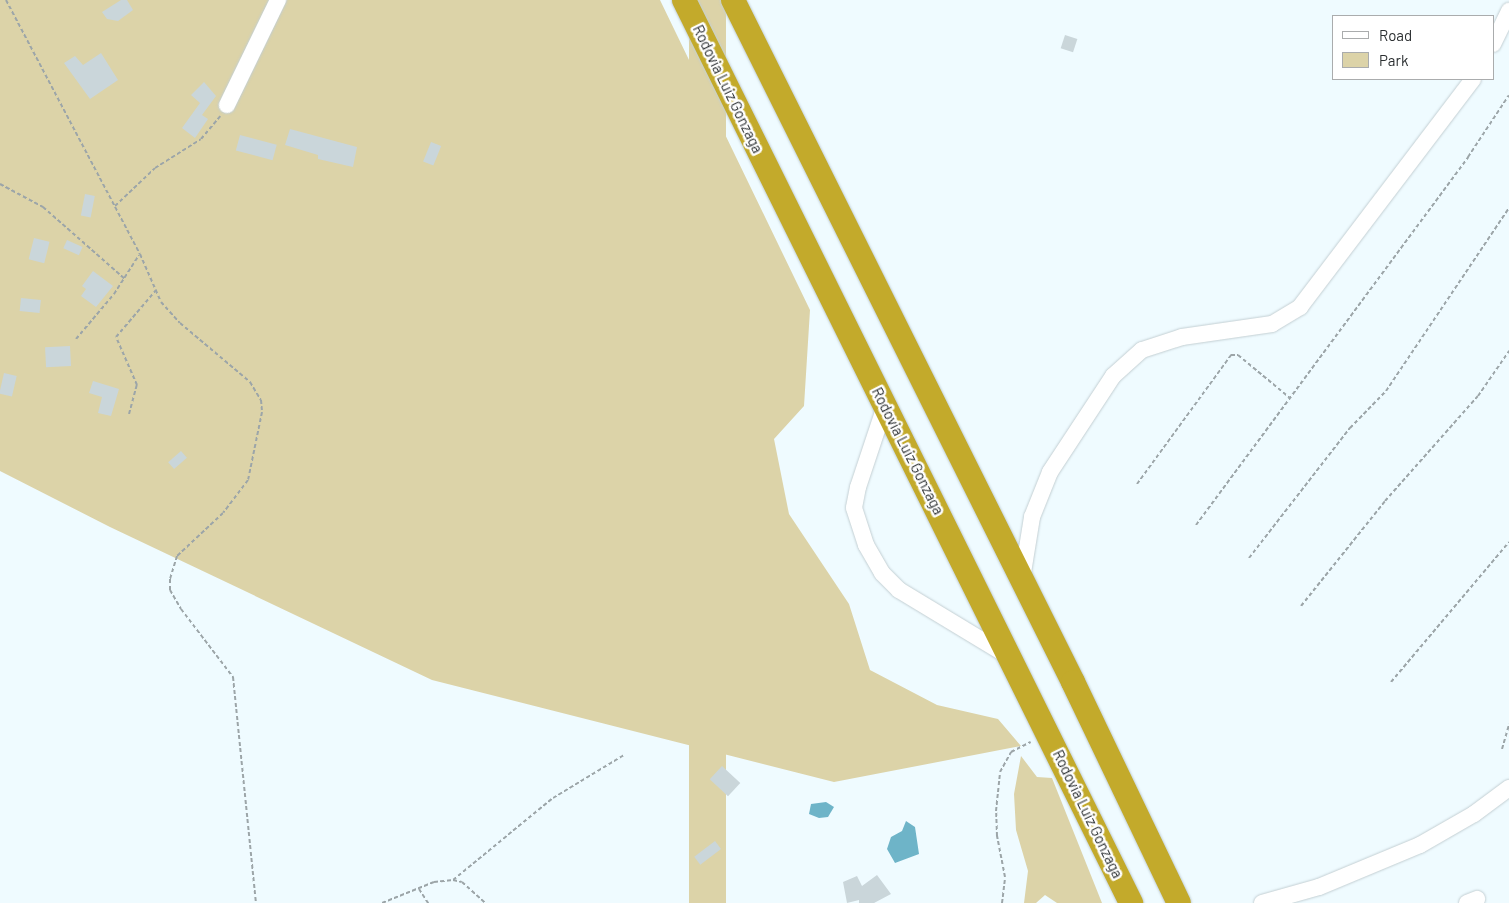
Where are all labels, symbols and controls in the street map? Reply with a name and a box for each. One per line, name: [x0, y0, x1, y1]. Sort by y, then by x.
legend: [1332, 15, 1494, 80]
street label: Rodovia Luiz Gonzaga: [689, 22, 767, 156]
text: Road: [1379, 26, 1412, 44]
text: Park: [1379, 51, 1408, 69]
street label: Rodovia Luiz Gonzaga: [868, 384, 948, 518]
street label: Rodovia Luiz Gonzaga: [1049, 747, 1127, 881]

